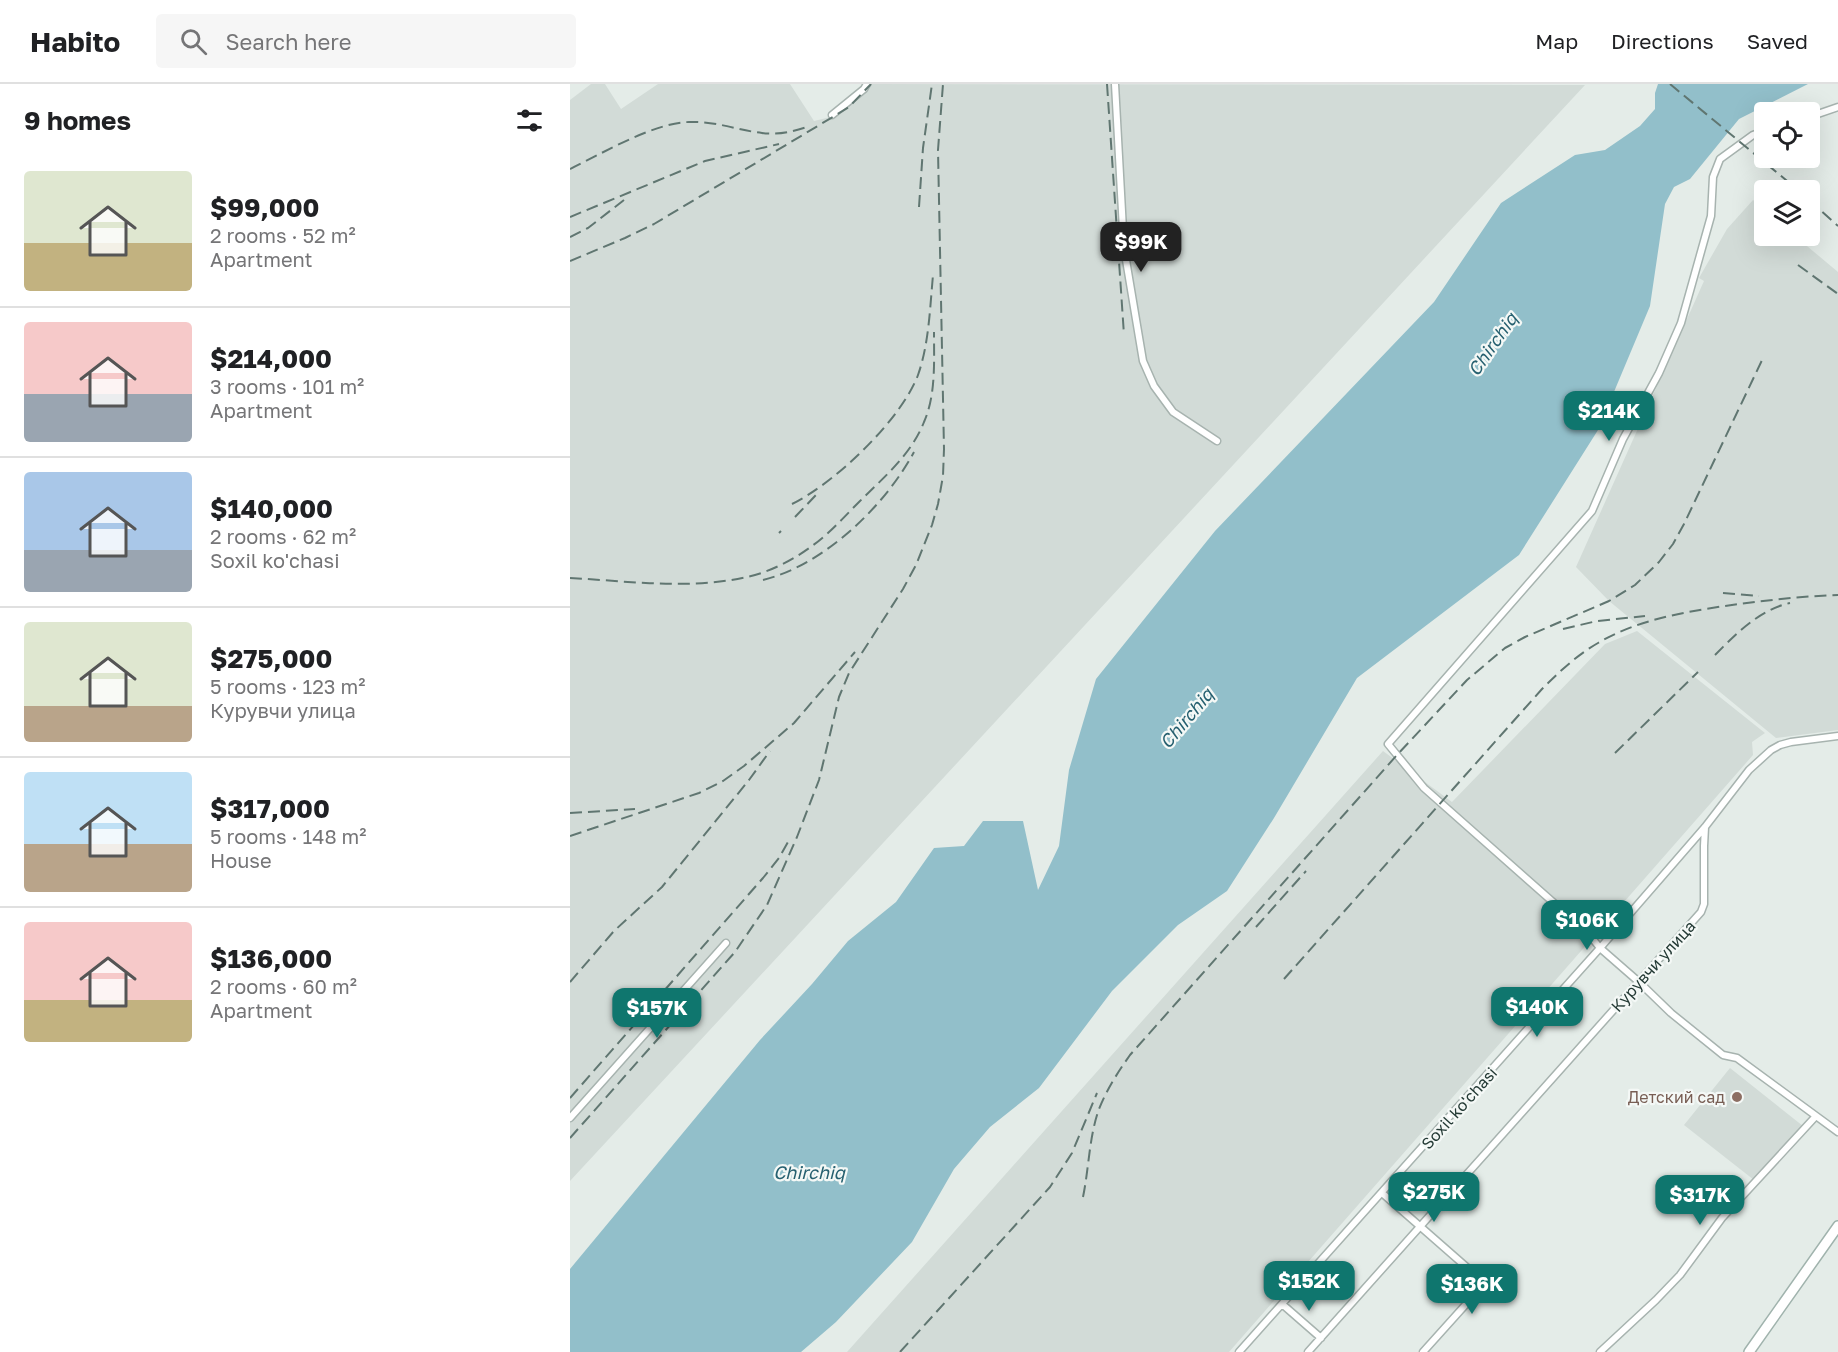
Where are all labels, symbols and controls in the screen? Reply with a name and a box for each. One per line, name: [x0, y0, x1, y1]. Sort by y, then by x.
search box: [156, 14, 576, 68]
text: Habito: [30, 25, 120, 58]
icon: search: [177, 25, 210, 58]
text: Search here: [225, 28, 351, 55]
text: Map: [1535, 28, 1578, 54]
text: Directions: [1611, 28, 1714, 54]
text: Saved: [1747, 28, 1808, 54]
map controls: [1754, 102, 1820, 246]
button: locate: [1754, 102, 1820, 168]
icon: filters: [513, 104, 546, 137]
text: 9 homes: [24, 105, 131, 136]
button: layers: [1754, 180, 1820, 246]
text: $99,000: [210, 192, 319, 223]
icon: home: [72, 195, 144, 267]
pin: $99K: [1105, 222, 1177, 273]
text: 2 rooms · 52 m²: [210, 223, 356, 247]
text: $99K: [1114, 229, 1168, 253]
text: Apartment: [210, 247, 313, 271]
water label: Chirchiq: [1462, 307, 1523, 380]
text: $214,000: [210, 343, 332, 374]
icon: home: [72, 346, 144, 418]
text: 3 rooms · 101 m²: [210, 374, 364, 398]
pin: $214K: [1567, 391, 1651, 442]
text: Apartment: [210, 398, 313, 422]
text: $214K: [1578, 398, 1640, 422]
text: $140,000: [210, 493, 333, 524]
icon: home: [72, 496, 144, 568]
text: 2 rooms · 62 m²: [210, 524, 356, 548]
text: Soxil ko'chasi: [210, 548, 340, 572]
text: $275,000: [210, 643, 332, 674]
icon: home: [72, 646, 144, 718]
text: 5 rooms · 123 m²: [210, 674, 365, 698]
water label: Chirchiq: [1155, 682, 1219, 753]
text: Курувчи улица: [210, 698, 356, 722]
text: $317,000: [210, 793, 330, 824]
icon: home: [72, 796, 144, 868]
text: 5 rooms · 148 m²: [210, 824, 367, 848]
text: House: [210, 848, 272, 872]
pin: $106K: [1545, 900, 1629, 951]
text: $106K: [1555, 907, 1619, 931]
street label: Курувчи улица: [1607, 916, 1699, 1016]
text: $136,000: [210, 943, 332, 974]
icon: home: [72, 946, 144, 1018]
text: 2 rooms · 60 m²: [210, 974, 357, 998]
pin: $140K: [1495, 987, 1579, 1038]
pin: $157K: [615, 988, 699, 1039]
text: $140K: [1505, 994, 1569, 1018]
text: $157K: [626, 995, 688, 1019]
text: Apartment: [210, 998, 313, 1022]
street label: Soxil ko'chasi: [1417, 1063, 1501, 1153]
place label: Детский сад: [1628, 1087, 1725, 1107]
marker: Детский сад: [1730, 1090, 1744, 1104]
water label: Chirchiq: [773, 1161, 847, 1183]
pin: $275K: [1392, 1172, 1476, 1223]
pin: $317K: [1658, 1175, 1742, 1226]
text: $275K: [1402, 1179, 1466, 1203]
text: $317K: [1669, 1182, 1731, 1206]
pin: $152K: [1267, 1261, 1351, 1312]
pin: $136K: [1430, 1264, 1514, 1315]
text: $152K: [1278, 1268, 1340, 1292]
text: $136K: [1440, 1271, 1504, 1295]

